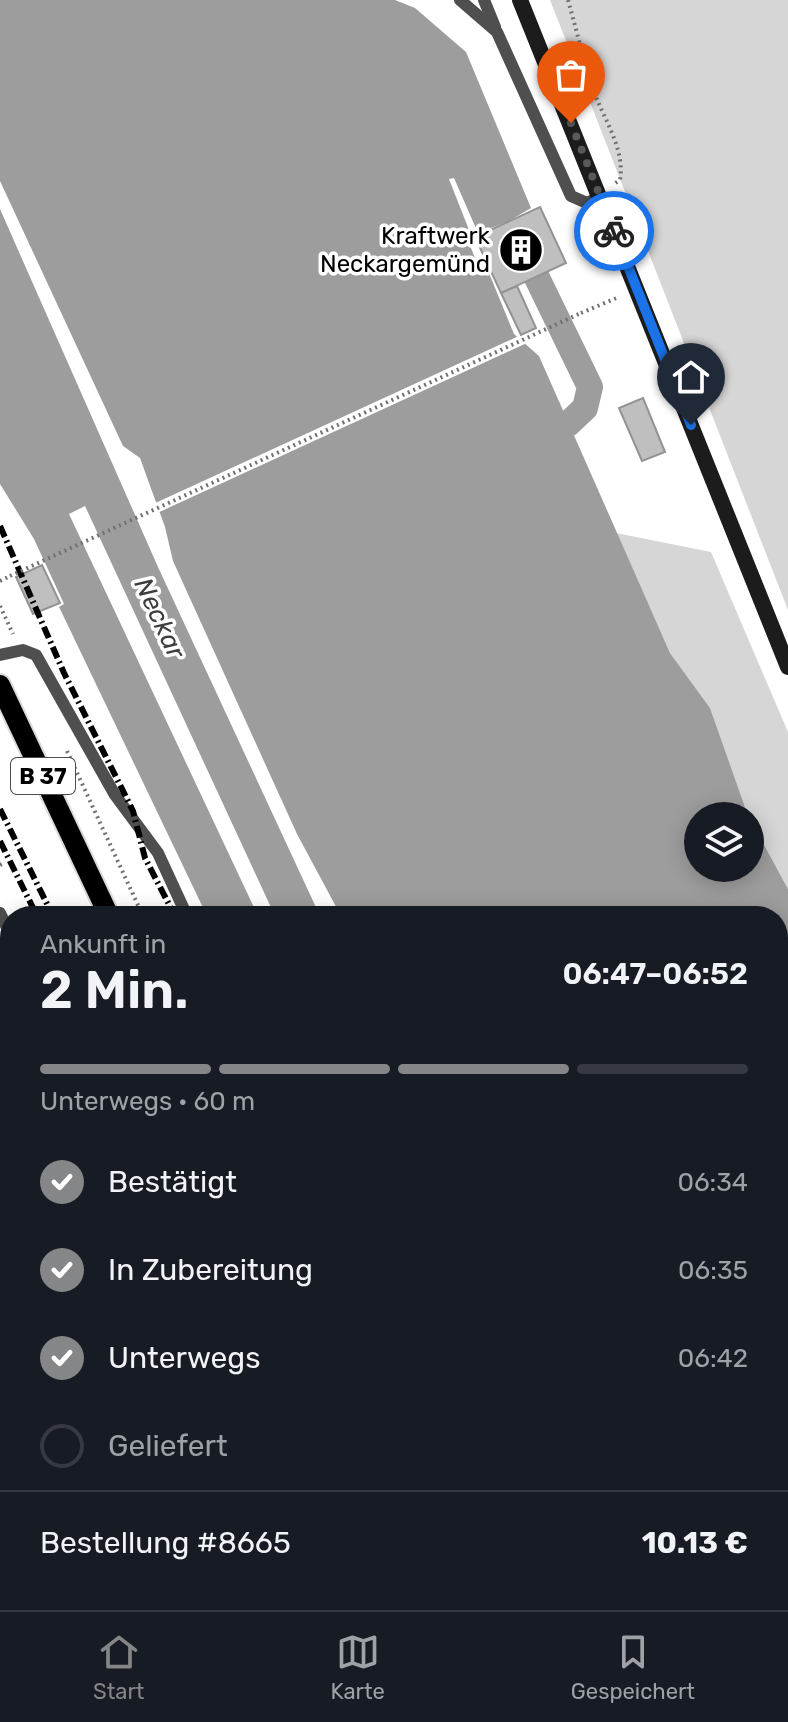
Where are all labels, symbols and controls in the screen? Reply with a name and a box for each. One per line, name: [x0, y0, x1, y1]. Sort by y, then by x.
pin: [537, 41, 605, 123]
icon: bag: [549, 53, 593, 97]
courier: [574, 191, 654, 271]
icon: bike: [592, 209, 636, 253]
place label: Kraftwerk Neckargemünd: [320, 222, 491, 278]
building icon: Kraftwerk Neckargemünd: [497, 226, 545, 274]
pin: [657, 343, 725, 425]
icon: home: [669, 355, 713, 399]
water label: Neckar: [127, 573, 192, 664]
road number: B 37: [11, 758, 75, 794]
map controls: [684, 802, 764, 882]
button: layers: [684, 802, 764, 882]
text: Ankunft in: [40, 929, 166, 960]
text: 06:47–06:52: [562, 956, 748, 992]
text: 2 Min.: [40, 959, 189, 1021]
text: Unterwegs · 60 m: [40, 1086, 255, 1117]
icon: check: [40, 1160, 84, 1204]
text: Bestätigt: [108, 1164, 237, 1200]
text: 06:34: [677, 1167, 748, 1198]
icon: check: [40, 1248, 84, 1292]
text: In Zubereitung: [108, 1252, 313, 1288]
text: 06:35: [678, 1255, 748, 1286]
icon: check: [40, 1336, 84, 1380]
text: Unterwegs: [108, 1340, 261, 1376]
text: 06:42: [678, 1343, 748, 1374]
text: Geliefert: [108, 1428, 228, 1464]
text: Bestellung #8665: [40, 1525, 291, 1561]
text: 10.13 €: [642, 1525, 748, 1561]
tab: Start: [93, 1630, 144, 1705]
tab: Karte: [330, 1630, 385, 1705]
tab: Gespeichert: [571, 1630, 695, 1705]

